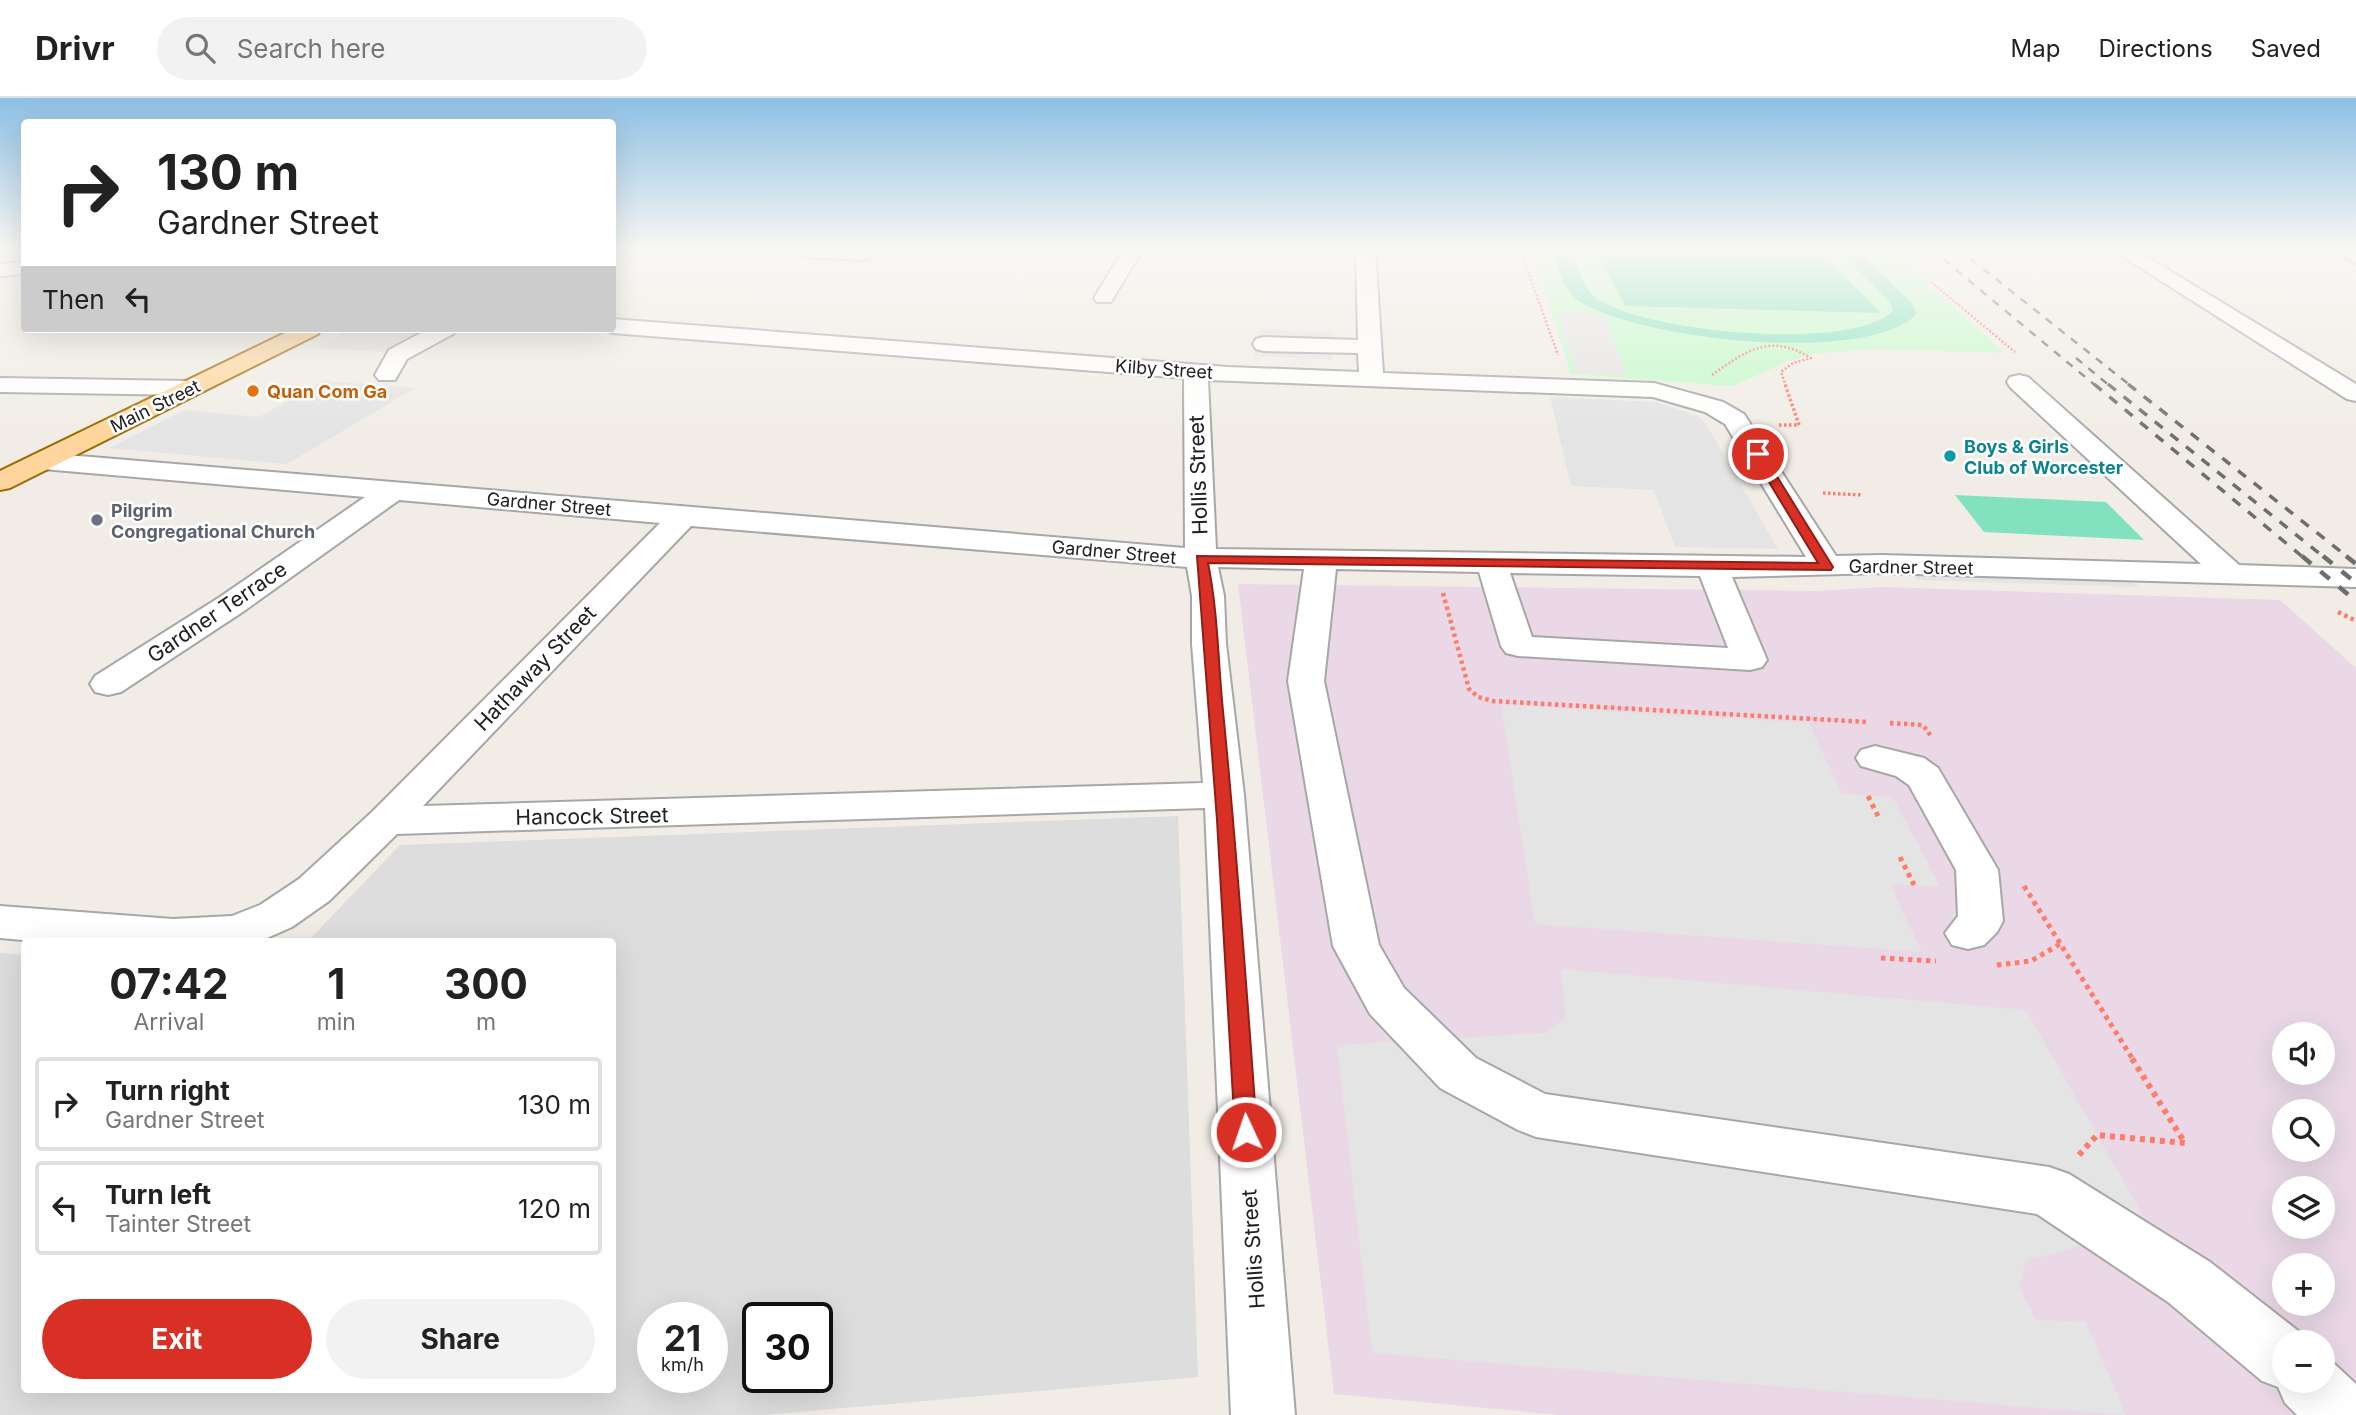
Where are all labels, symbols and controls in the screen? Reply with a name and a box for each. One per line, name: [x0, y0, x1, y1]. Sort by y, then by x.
search box: [157, 17, 647, 80]
text: Drivr: [35, 28, 115, 68]
icon: search: [181, 29, 219, 67]
text: Search here: [237, 33, 385, 64]
text: Map: [2011, 34, 2060, 63]
text: Directions: [2098, 34, 2213, 63]
text: Saved: [2251, 34, 2321, 63]
text: 130 m: [157, 143, 299, 202]
icon: right: [42, 147, 133, 238]
text: Gardner Street: [157, 203, 379, 242]
icon: left: [119, 280, 157, 318]
text: Then: [42, 284, 105, 315]
street label: Kilby Street: [1115, 355, 1214, 383]
street label: Main Street: [107, 375, 203, 437]
place label: Quan Com Ga: [267, 381, 387, 402]
marker: Quan Com Ga: [245, 383, 261, 399]
street label: Hollis Street: [1183, 415, 1213, 535]
pin: [1728, 424, 1788, 484]
icon: arrive: [1739, 435, 1777, 473]
place label: Boys & Girls Club of Worcester: [1964, 436, 2123, 478]
marker: Boys & Girls Club of Worcester: [1942, 448, 1958, 464]
street label: Gardner Street: [486, 488, 612, 520]
place label: Pilgrim Congregational Church: [111, 500, 315, 542]
marker: Pilgrim Congregational Church: [89, 512, 105, 528]
street label: Gardner Street: [1051, 536, 1177, 568]
street label: Gardner Street: [1848, 555, 1974, 579]
street label: Gardner Terrace: [143, 556, 291, 668]
street label: Hathaway Street: [469, 600, 601, 736]
street label: Hancock Street: [515, 802, 669, 830]
text: 07:42: [109, 958, 229, 1009]
text: 1: [327, 958, 345, 1009]
text: 300: [444, 958, 528, 1009]
text: Arrival: [133, 1008, 204, 1036]
text: min: [317, 1008, 356, 1036]
text: m: [476, 1008, 496, 1036]
map controls: [2272, 1022, 2335, 1393]
button: sound: [2272, 1022, 2335, 1085]
text: Turn right: [105, 1075, 230, 1106]
icon: right: [46, 1085, 84, 1123]
text: 130 m: [518, 1089, 591, 1120]
position arrow: [1209, 1095, 1283, 1169]
button: search: [2272, 1099, 2335, 1162]
text: Gardner Street: [105, 1106, 264, 1134]
button: layers: [2272, 1176, 2335, 1239]
text: Turn left: [105, 1179, 211, 1210]
street label: Hollis Street: [1236, 1188, 1270, 1310]
icon: left: [46, 1189, 84, 1227]
text: 120 m: [518, 1193, 591, 1224]
text: Tainter Street: [105, 1210, 251, 1238]
button: +: [2272, 1253, 2335, 1316]
button: Exit: [42, 1299, 312, 1379]
button: Share: [326, 1299, 595, 1379]
speed limit sign: 30: [742, 1302, 833, 1393]
text: 21: [664, 1317, 701, 1359]
button: −: [2272, 1330, 2335, 1393]
text: km/h: [661, 1354, 704, 1375]

